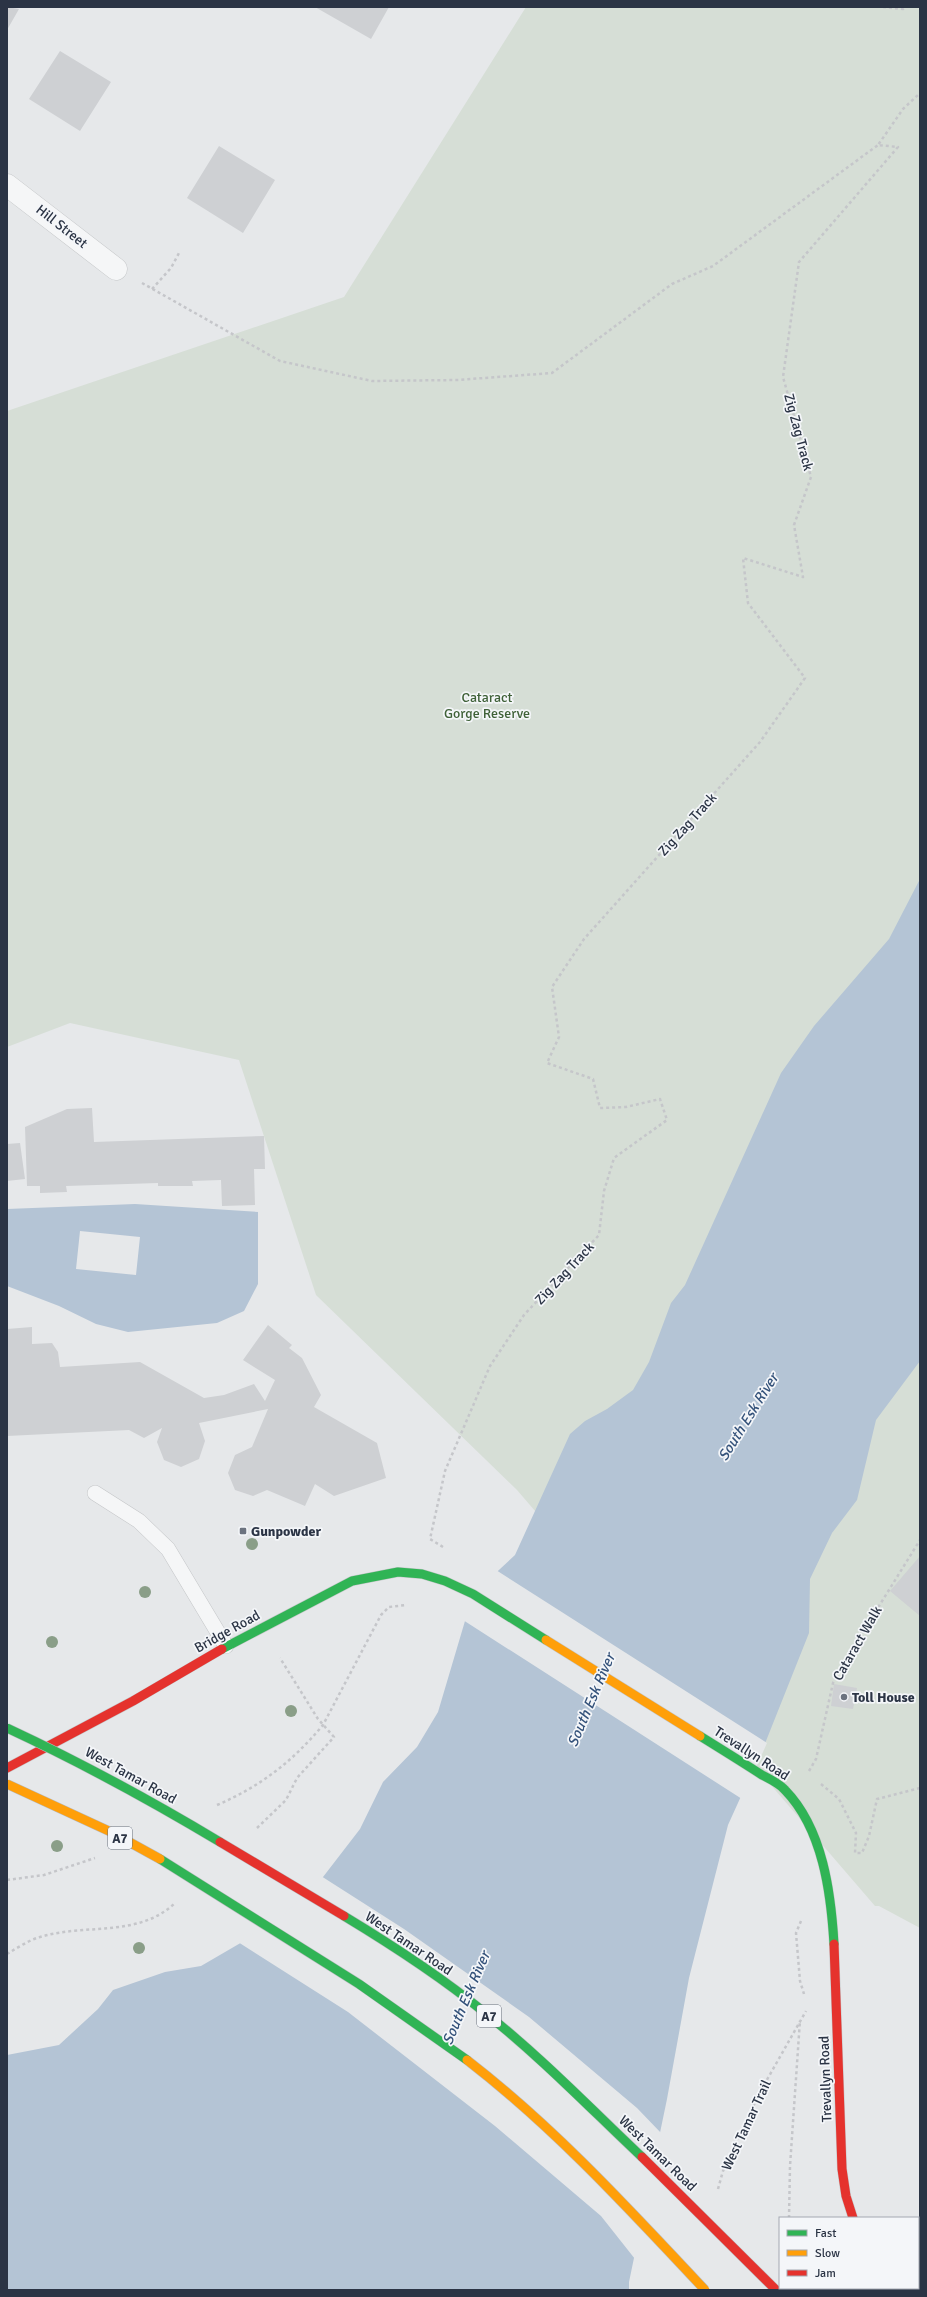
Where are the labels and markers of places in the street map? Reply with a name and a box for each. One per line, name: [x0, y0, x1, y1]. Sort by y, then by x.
place label: Gunpowder: [251, 1523, 321, 1540]
marker: Gunpowder: [238, 1526, 248, 1536]
place label: Toll House: [852, 1689, 915, 1706]
marker: Toll House: [839, 1692, 849, 1702]

